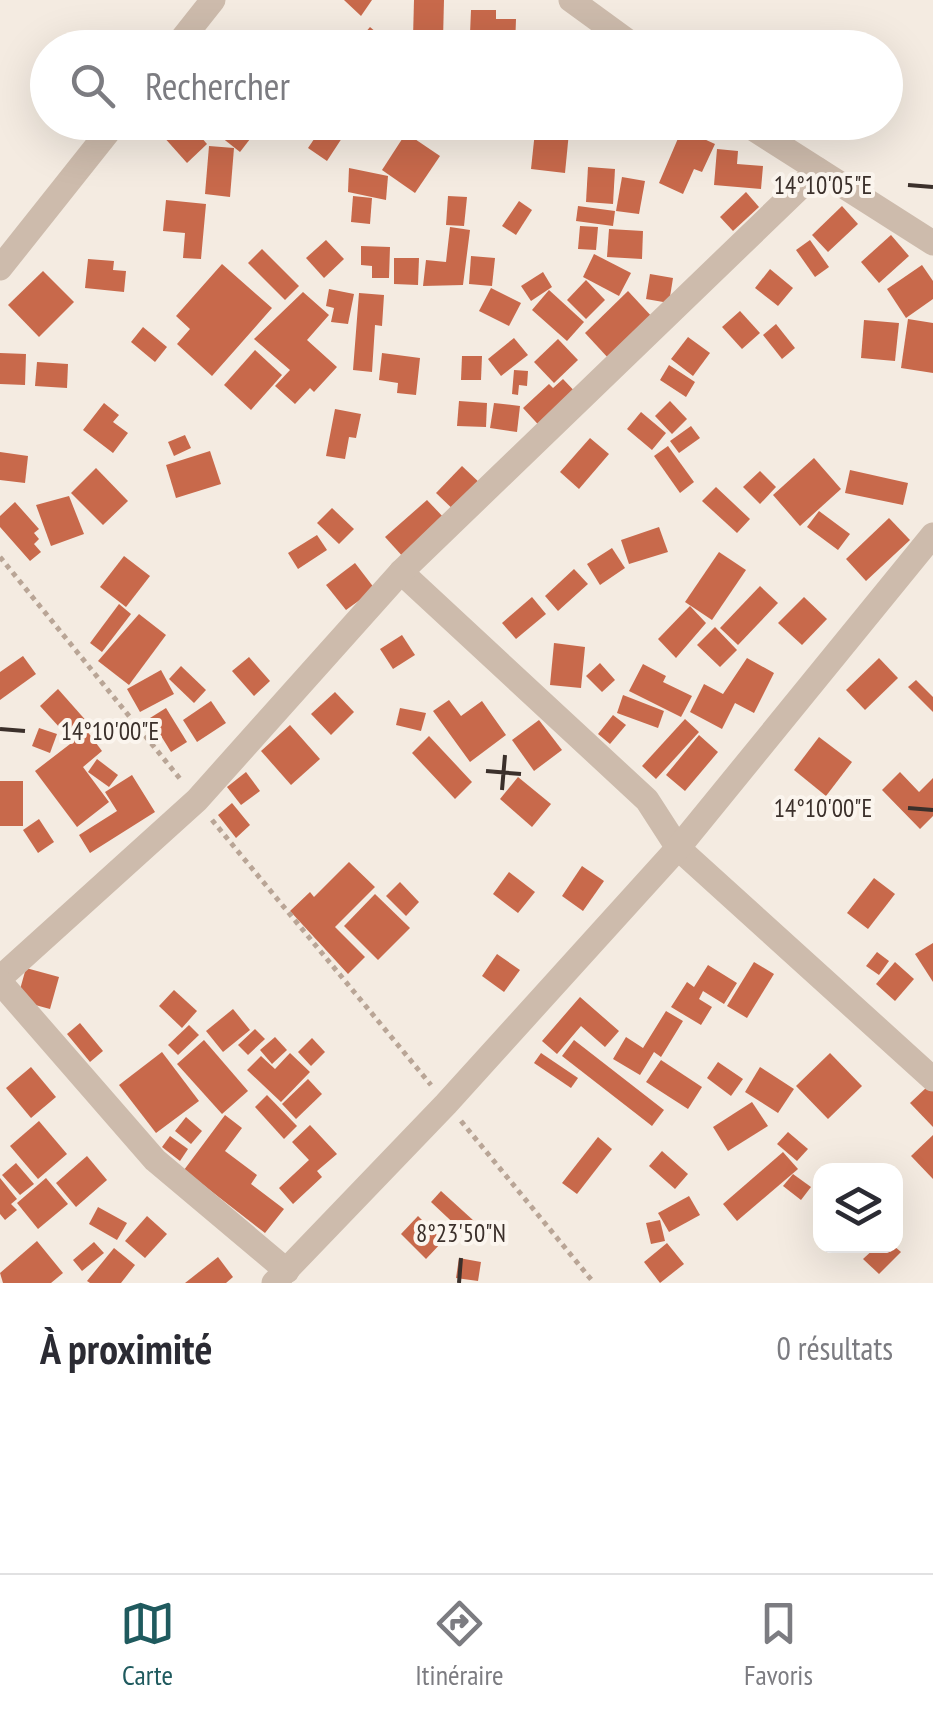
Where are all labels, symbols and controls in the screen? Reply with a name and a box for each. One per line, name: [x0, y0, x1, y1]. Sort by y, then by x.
search box: [30, 30, 903, 140]
icon: search: [65, 58, 120, 113]
text: Rechercher: [145, 61, 290, 110]
text: 14°10'05"E: [774, 169, 872, 201]
text: 14°10'00"E: [61, 715, 159, 747]
text: 14°10'00"E: [774, 792, 872, 824]
map controls: [813, 1163, 903, 1253]
button: layers: [813, 1163, 903, 1253]
text: 8°23'50"N: [416, 1217, 506, 1249]
text: À proximité: [40, 1321, 212, 1376]
text: 0 résultats: [776, 1327, 893, 1369]
tab: Carte: [120, 1596, 175, 1693]
tab: Itinéraire: [415, 1596, 504, 1693]
tab: Favoris: [744, 1596, 813, 1693]

